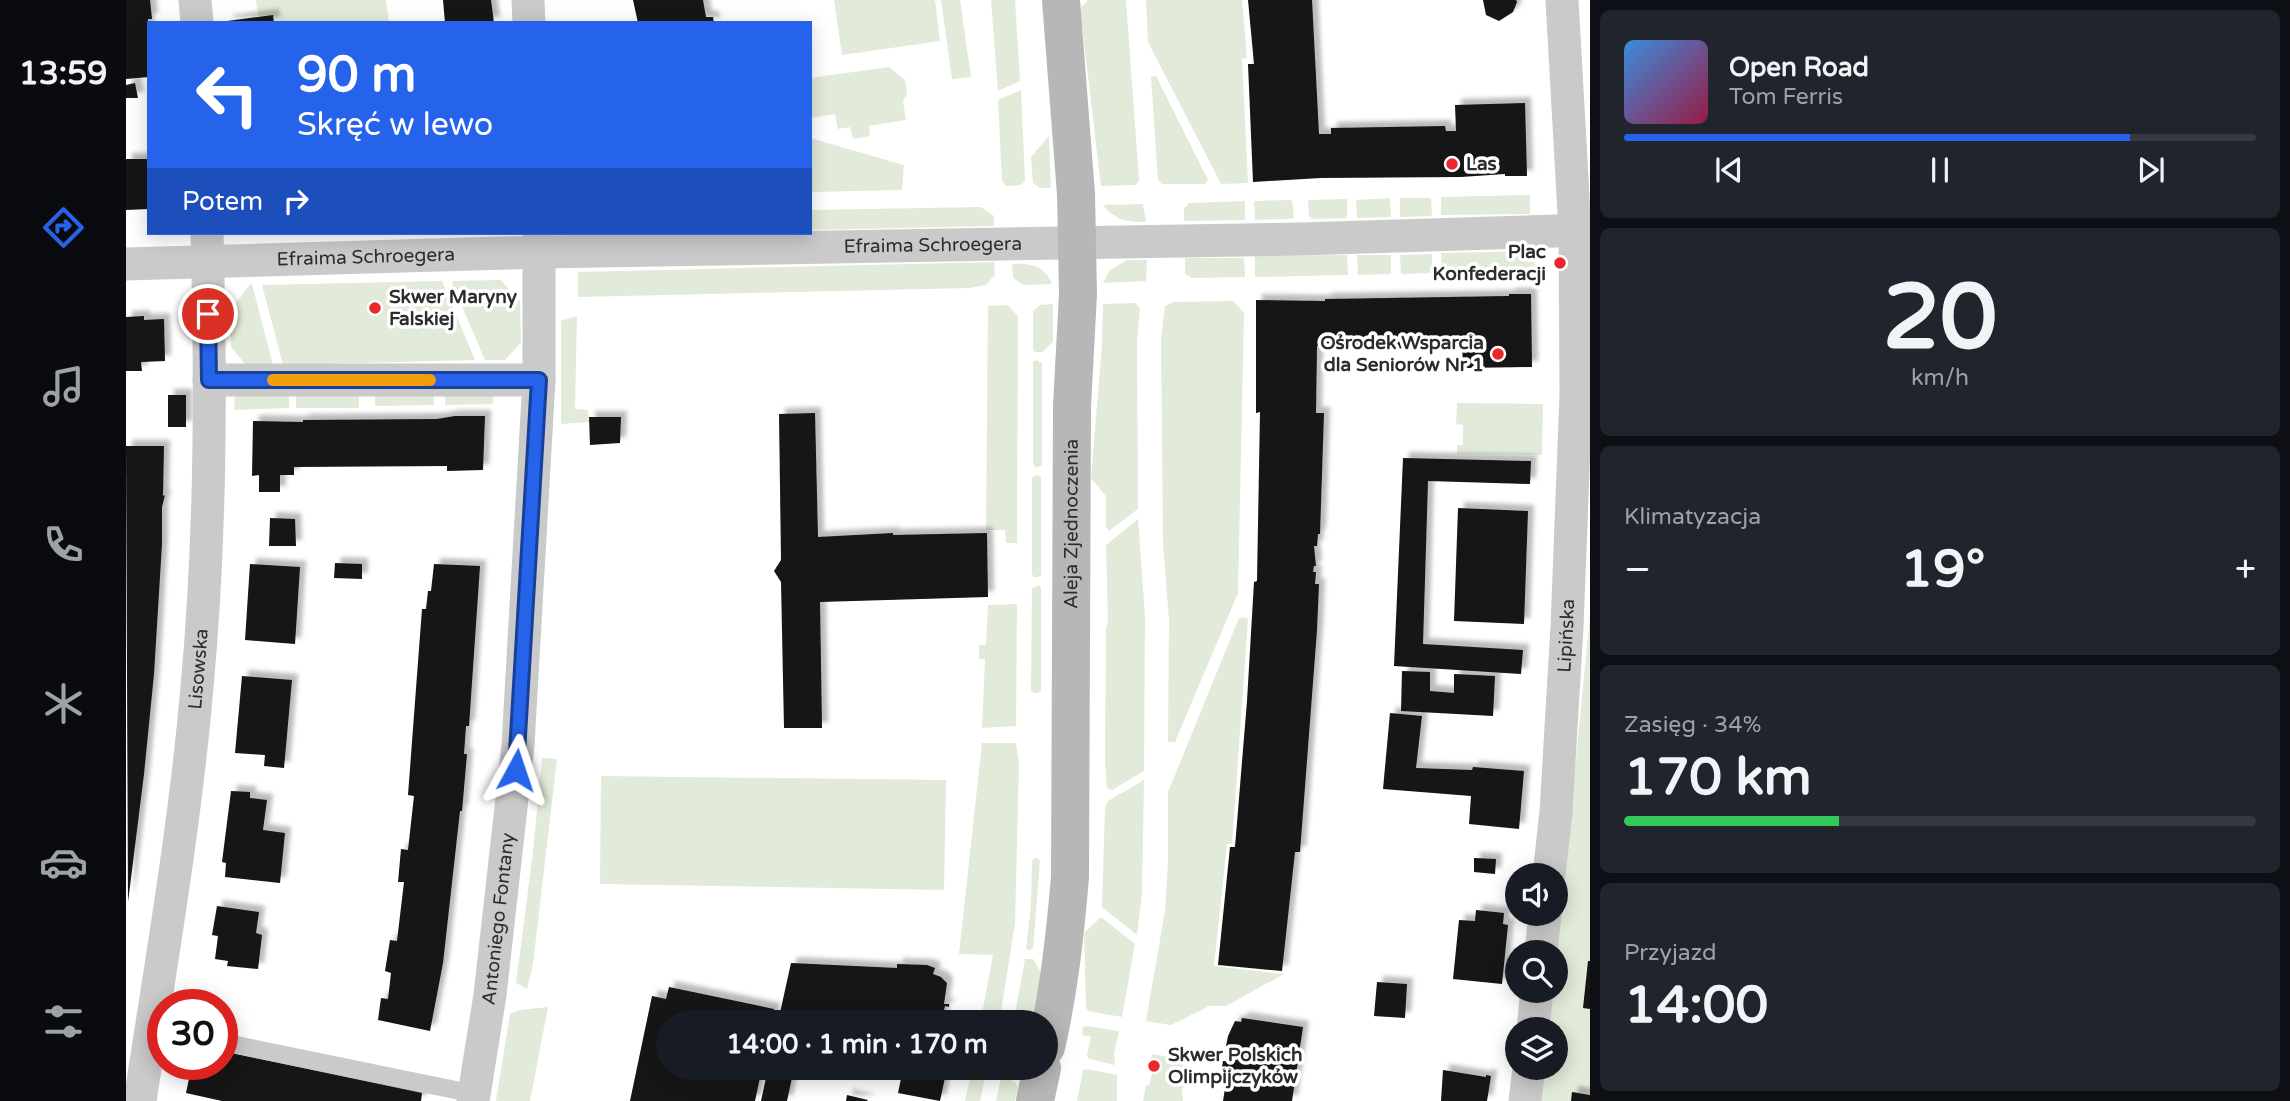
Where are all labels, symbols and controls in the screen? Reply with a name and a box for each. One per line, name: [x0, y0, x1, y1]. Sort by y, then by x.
text: 90 m: [297, 46, 416, 105]
icon: left: [182, 49, 273, 140]
text: Open Road: [1729, 52, 1869, 83]
text: 13:59: [19, 55, 107, 93]
text: Tom Ferris: [1729, 83, 1843, 111]
text: Skręć w lewo: [297, 106, 493, 144]
icon: previous: [1710, 151, 1748, 189]
icon: pause: [1921, 151, 1959, 189]
icon: next: [2132, 151, 2170, 189]
place label: Las: [1466, 153, 1497, 175]
marker: Las: [1444, 156, 1460, 172]
icon: right: [277, 182, 315, 220]
text: Potem: [182, 186, 263, 217]
icon: directions: [39, 203, 88, 252]
street label: Efraima Schroegera: [843, 233, 1022, 258]
place label: Plac Konfederacji: [1433, 241, 1546, 286]
street label: Efraima Schroegera: [276, 243, 455, 271]
marker: Plac Konfederacji: [1552, 255, 1568, 271]
text: 20: [1883, 263, 1997, 373]
pin: [178, 284, 238, 344]
place label: Skwer Maryny Falskiej: [389, 286, 518, 331]
icon: arrive: [189, 295, 227, 333]
marker: Skwer Maryny Falskiej: [367, 300, 383, 316]
place label: Ośrodek Wsparcia dla Seniorów Nr 1: [1320, 332, 1484, 376]
marker: Ośrodek Wsparcia dla Seniorów Nr 1: [1490, 346, 1506, 362]
icon: music: [39, 362, 88, 411]
text: km/h: [1911, 364, 1969, 392]
street label: Aleja Zjednoczenia: [1060, 439, 1083, 609]
text: Klimatyzacja: [1624, 503, 1761, 531]
icon: phone: [39, 520, 88, 569]
text: 19°: [1900, 538, 1985, 601]
text: −: [1624, 547, 1651, 593]
text: +: [2235, 547, 2256, 593]
street label: Lipińska: [1553, 598, 1579, 673]
street label: Lisowska: [184, 628, 213, 711]
icon: climate: [39, 679, 88, 728]
text: Zasięg · 34%: [1624, 711, 1761, 739]
position arrow: [479, 733, 553, 807]
text: 170 km: [1624, 746, 1812, 809]
street label: Antoniego Fontany: [478, 832, 519, 1006]
icon: car: [39, 838, 88, 887]
map controls: [1505, 863, 1568, 1080]
button: sound: [1505, 863, 1568, 926]
text: Przyjazd: [1624, 939, 1717, 967]
button: search: [1505, 940, 1568, 1003]
text: 14:00: [1624, 974, 1768, 1037]
speed limit sign: 30: [147, 989, 238, 1080]
icon: filters: [39, 997, 88, 1046]
button: layers: [1505, 1017, 1568, 1080]
text: 14:00 · 1 min · 170 m: [726, 1029, 988, 1060]
place label: Skwer Polskich Olimpijczyków: [1168, 1044, 1302, 1089]
marker: Skwer Polskich Olimpijczyków: [1146, 1058, 1162, 1074]

